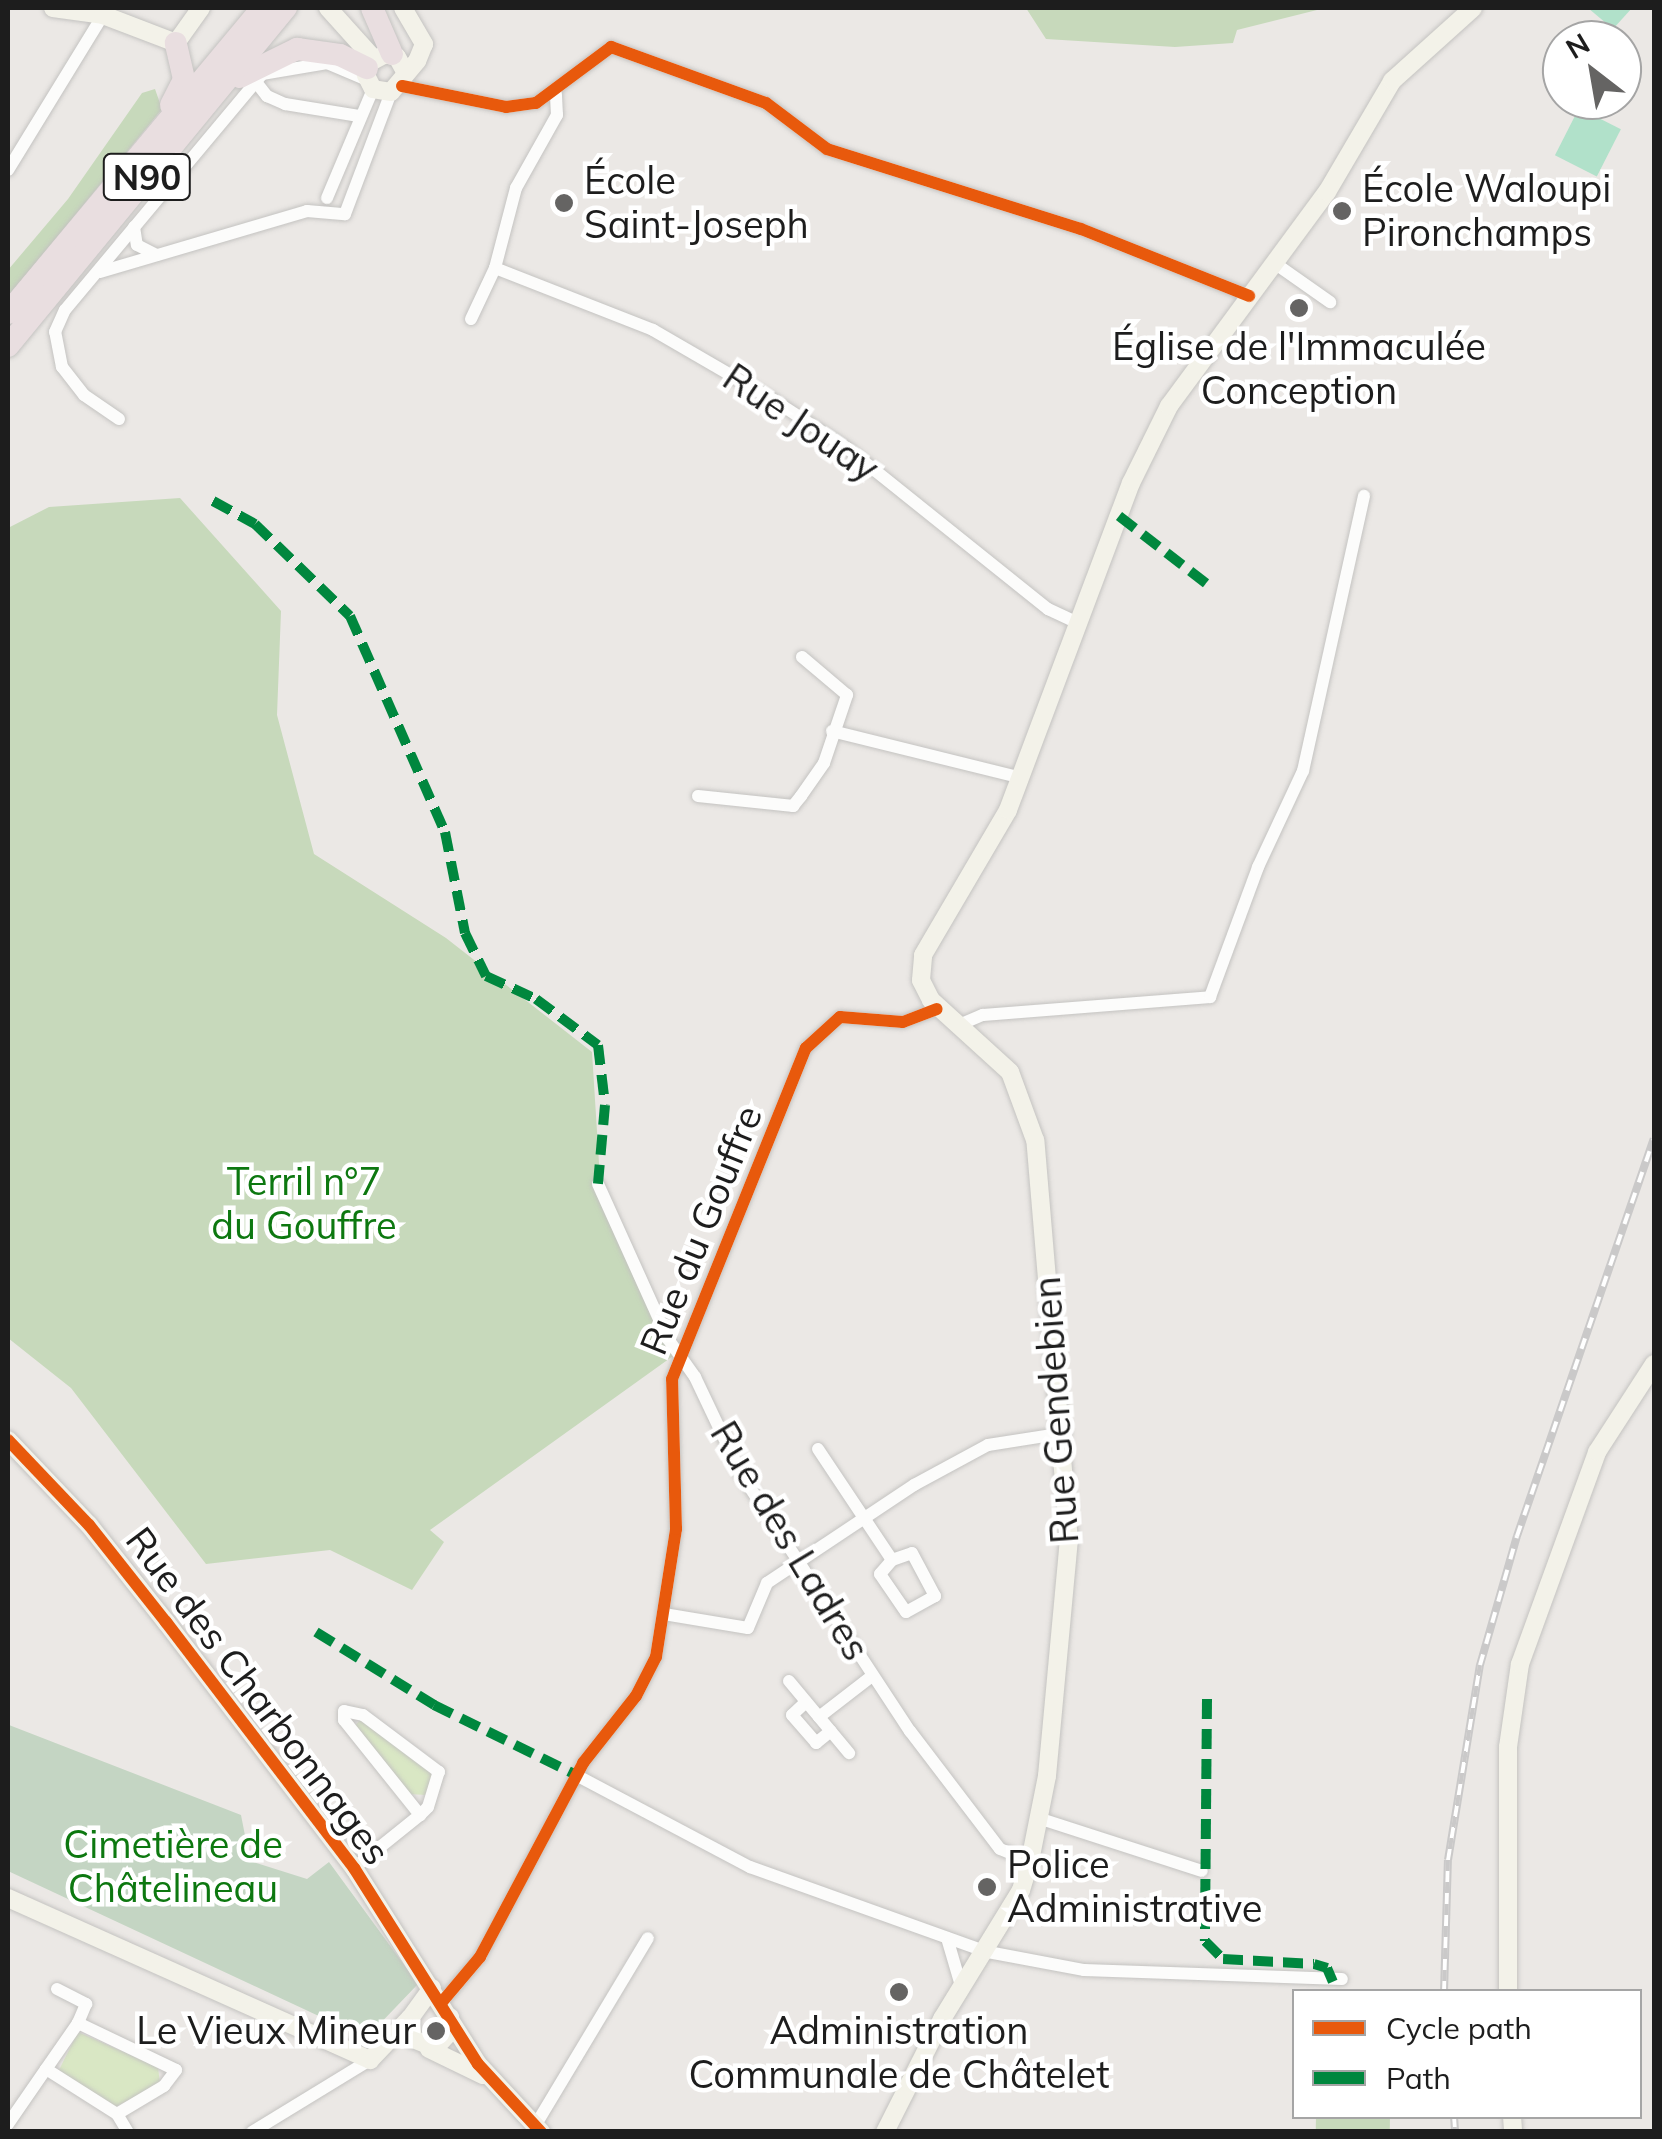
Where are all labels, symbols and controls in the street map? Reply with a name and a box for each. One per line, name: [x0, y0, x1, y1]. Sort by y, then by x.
north arrow: [1542, 20, 1642, 120]
text: N: [1559, 25, 1595, 66]
road number: N90: [102, 147, 192, 207]
place label: École Saint-Joseph: [584, 158, 809, 248]
place label: École Waloupi Pironchamps: [1362, 166, 1611, 255]
marker: École Saint-Joseph: [553, 192, 575, 214]
marker: École Waloupi Pironchamps: [1331, 200, 1353, 222]
marker: Église de l'Immaculée Conception: [1288, 297, 1310, 319]
place label: Église de l'Immaculée Conception: [1112, 324, 1486, 414]
street label: Rue Jouay: [715, 354, 887, 492]
street label: Rue du Gouffre: [630, 1099, 772, 1361]
park label: Terril n°7 du Gouffre: [211, 1159, 397, 1248]
street label: Rue Gendebien: [1024, 1275, 1088, 1545]
street label: Rue des Ladres: [701, 1413, 879, 1669]
street label: Rue des Charbonnages: [116, 1518, 400, 1874]
park label: Cimetière de Châtelineau: [63, 1822, 283, 1912]
place label: Police Administrative: [1007, 1842, 1263, 1932]
marker: Police Administrative: [976, 1876, 998, 1898]
marker: Administration Communale de Châtelet: [888, 1981, 910, 2003]
legend: [1292, 1989, 1642, 2119]
place label: Le Vieux Mineur: [136, 2008, 416, 2054]
place label: Administration Communale de Châtelet: [689, 2008, 1109, 2098]
text: Cycle path: [1386, 2009, 1532, 2047]
marker: Le Vieux Mineur: [425, 2020, 447, 2042]
text: Path: [1386, 2059, 1451, 2097]

